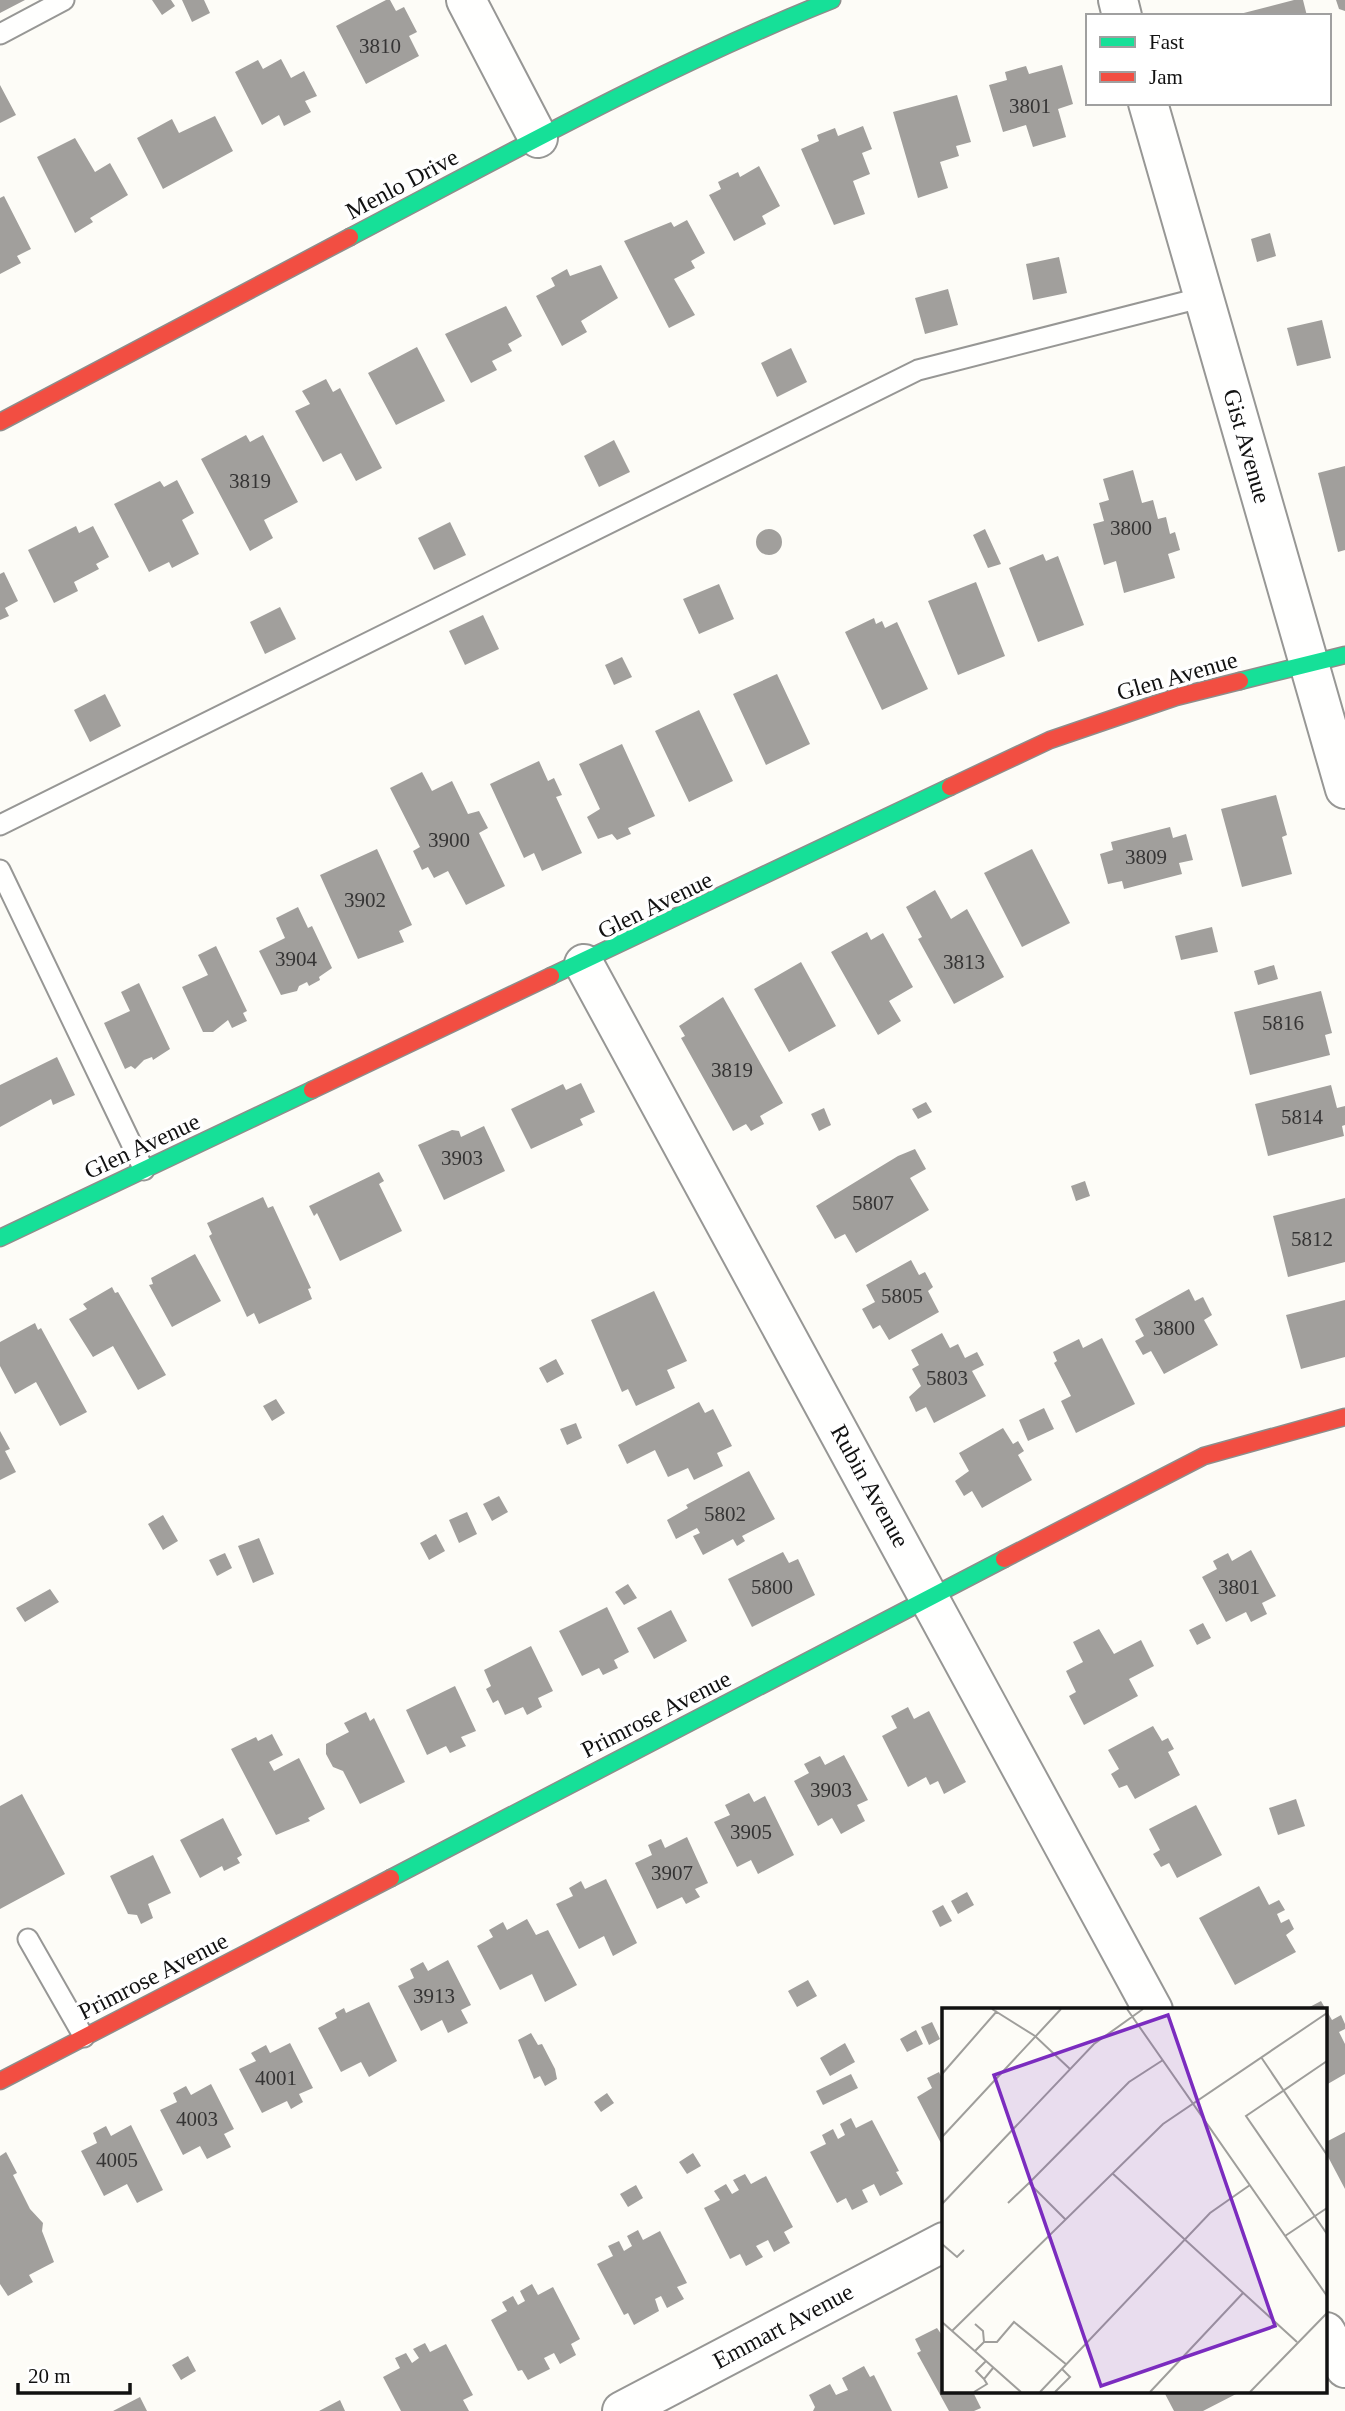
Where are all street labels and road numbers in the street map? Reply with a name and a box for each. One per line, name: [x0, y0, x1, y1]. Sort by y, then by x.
street label: Menlo Drive: [341, 144, 463, 224]
street label: Gist Avenue: [1218, 386, 1276, 506]
street label: Glen Avenue: [1114, 646, 1240, 706]
street label: Glen Avenue: [593, 866, 717, 944]
street label: Glen Avenue: [80, 1108, 204, 1184]
street label: Rubin Avenue: [826, 1420, 914, 1552]
street label: Primrose Avenue: [577, 1665, 735, 1763]
street label: Primrose Avenue: [74, 1927, 232, 2025]
street label: Emmart Avenue: [709, 2278, 857, 2374]

